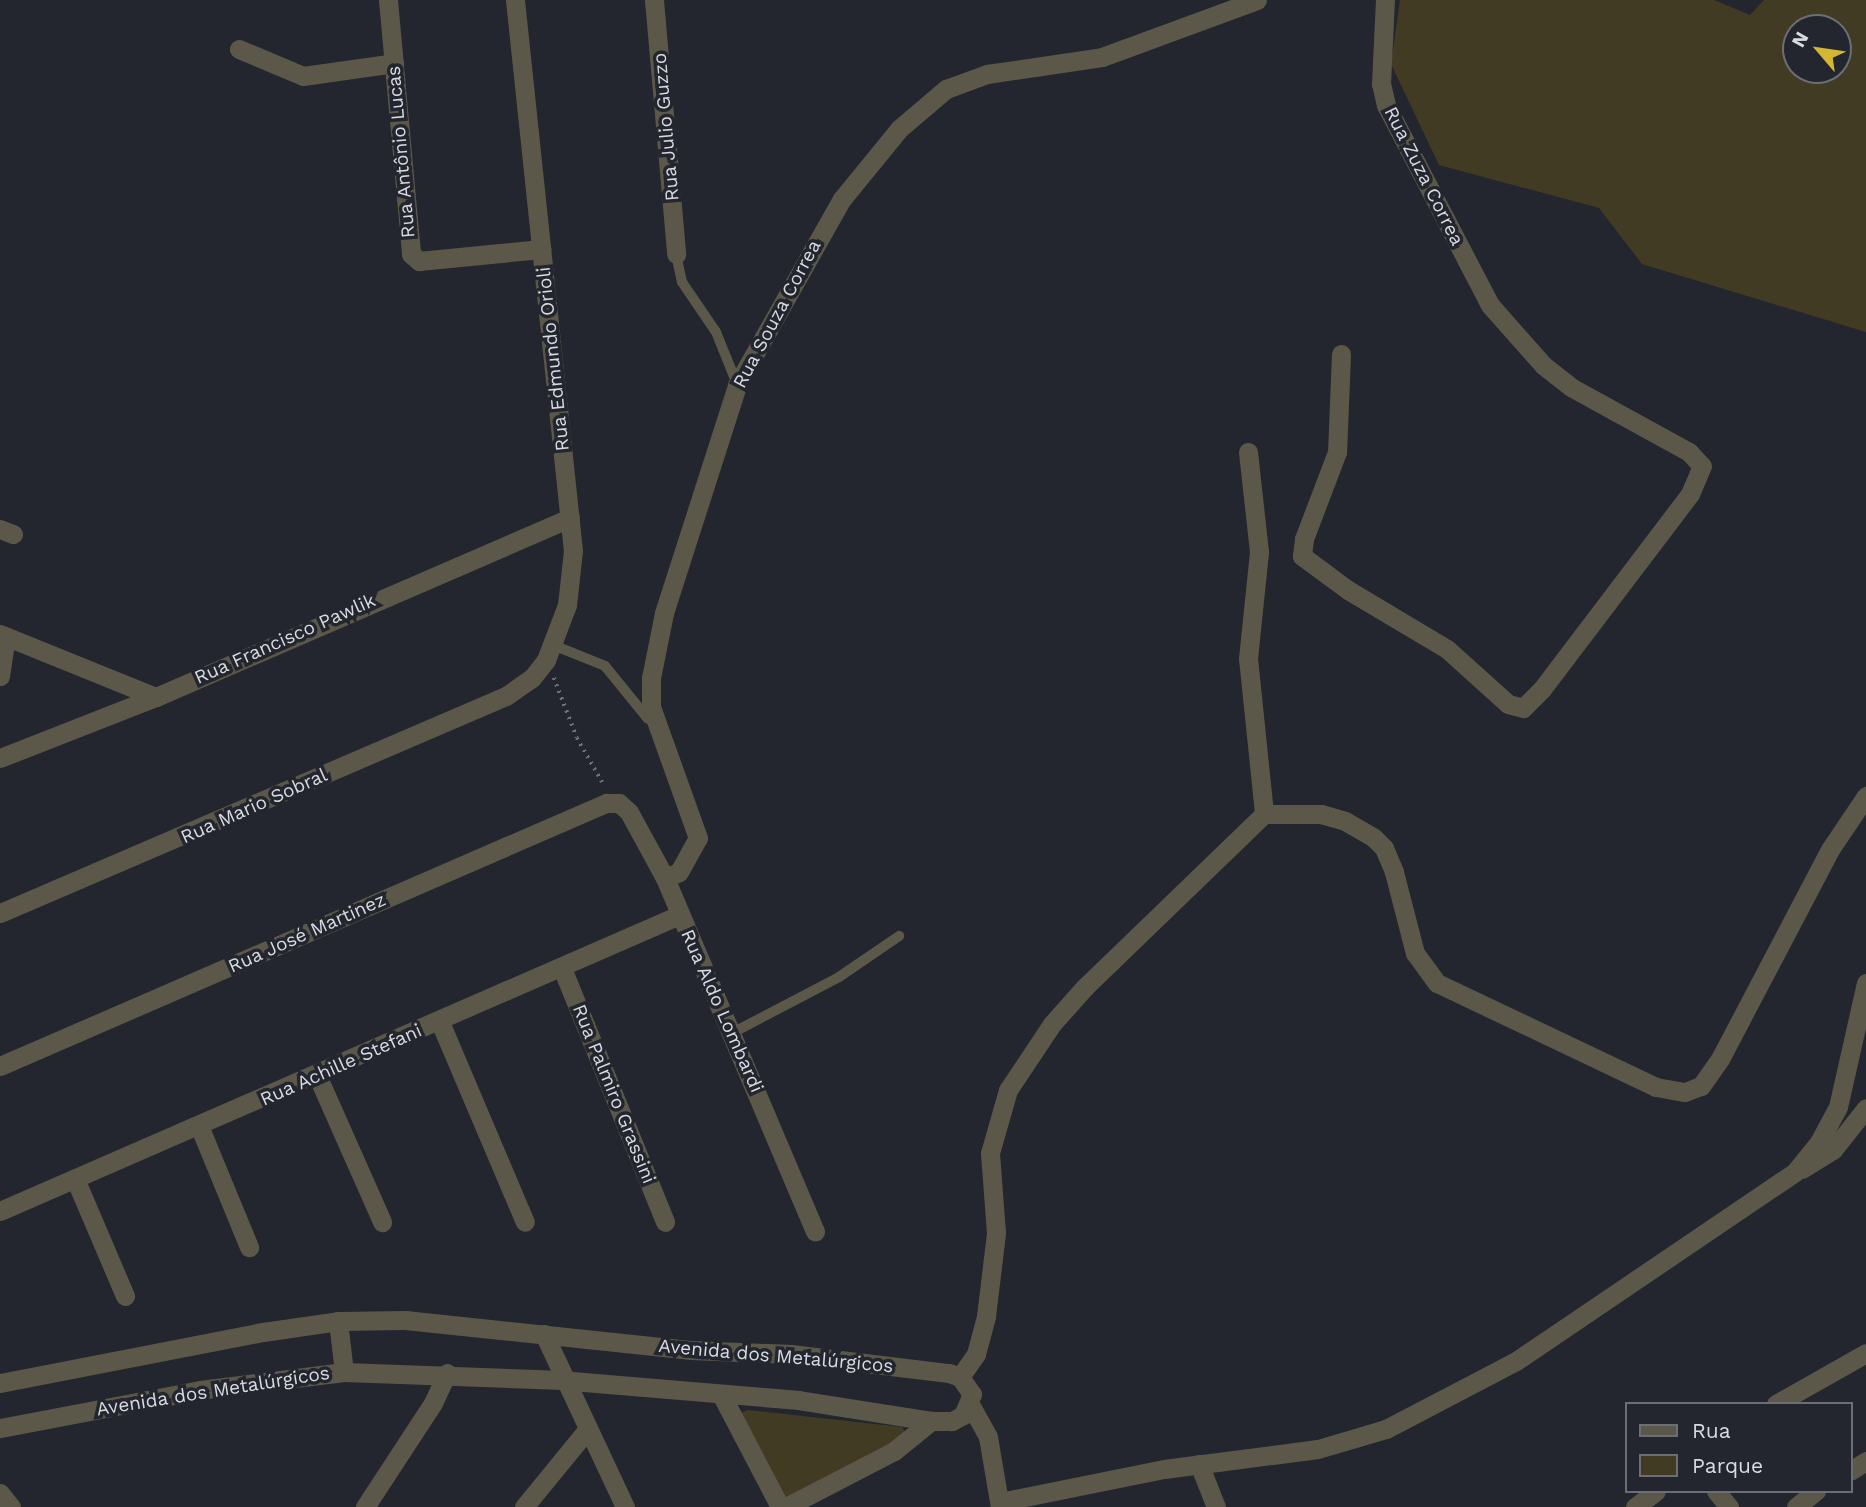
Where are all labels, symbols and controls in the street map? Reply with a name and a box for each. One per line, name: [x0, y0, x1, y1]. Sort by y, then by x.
north arrow: [1782, 14, 1852, 84]
text: N: [1786, 28, 1813, 51]
street label: Rua Julio Guzzo: [648, 52, 684, 202]
street label: Rua Antônio Lucas: [382, 64, 420, 240]
street label: Rua Zuza Correa: [1379, 102, 1469, 250]
street label: Rua Souza Correa: [728, 236, 826, 392]
street label: Rua Edmundo Orioli: [532, 266, 574, 452]
street label: Rua Francisco Pawlik: [191, 589, 379, 689]
street label: Rua Mario Sobral: [177, 763, 331, 849]
street label: Rua José Martinez: [224, 888, 390, 978]
street label: Rua Aldo Lombardi: [676, 925, 768, 1097]
street label: Rua Palmiro Grassini: [567, 1001, 661, 1187]
street label: Rua Achille Stefani: [256, 1019, 426, 1111]
street label: Avenida dos Metalúrgicos: [657, 1334, 895, 1378]
street label: Avenida dos Metalúrgicos: [95, 1361, 331, 1421]
legend: [1624, 1402, 1852, 1493]
text: Rua: [1692, 1418, 1731, 1443]
text: Parque: [1692, 1453, 1763, 1478]

